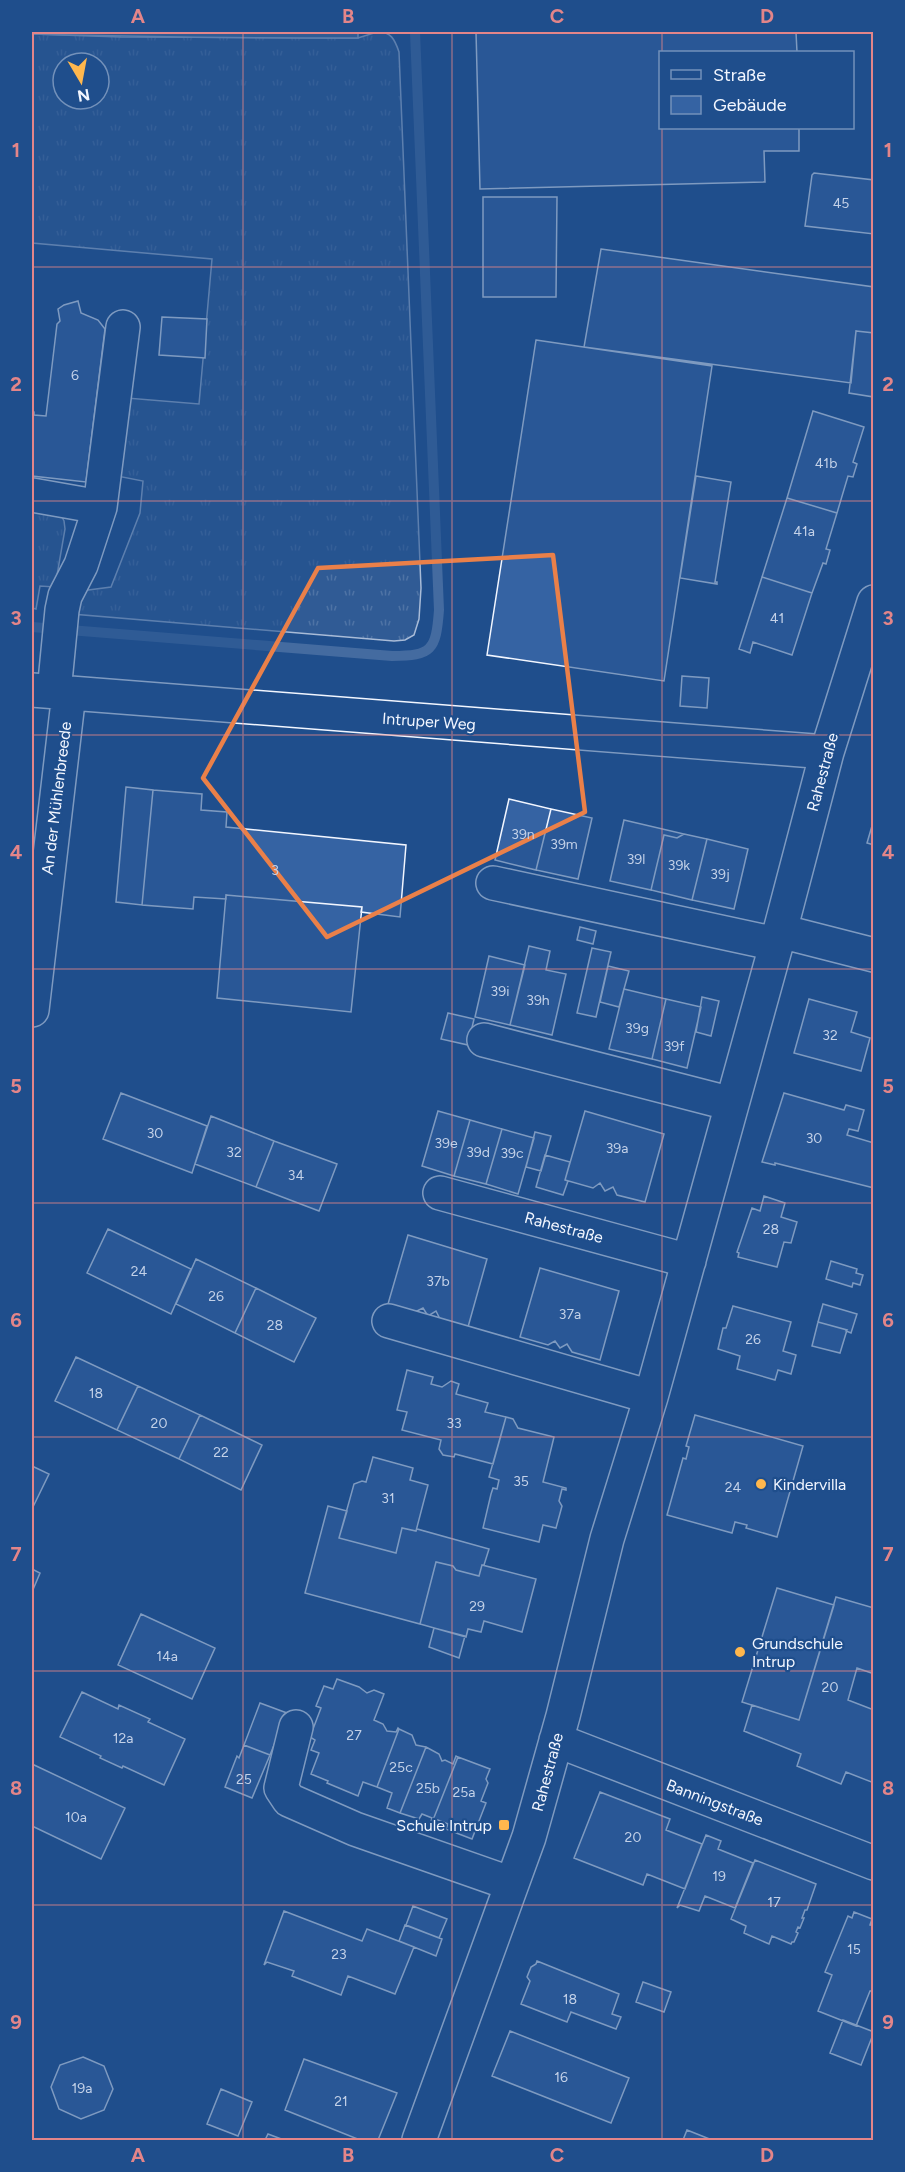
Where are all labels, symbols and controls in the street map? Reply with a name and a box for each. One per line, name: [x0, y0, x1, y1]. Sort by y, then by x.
text: A: [131, 4, 146, 28]
text: B: [342, 4, 354, 28]
text: C: [550, 4, 564, 28]
text: D: [760, 4, 774, 28]
north arrow: [51, 51, 111, 111]
legend: [659, 51, 854, 129]
text: Straße: [713, 64, 766, 86]
text: N: [76, 85, 91, 106]
text: Gebäude: [713, 94, 787, 116]
text: 1: [12, 138, 20, 162]
text: 1: [884, 138, 892, 162]
house number: 45: [833, 195, 849, 212]
house number: 6: [71, 367, 79, 384]
text: 2: [10, 372, 22, 396]
text: 2: [882, 372, 894, 396]
house number: 41b: [815, 455, 837, 472]
house number: 41a: [793, 523, 815, 540]
text: 3: [10, 606, 22, 630]
text: 3: [882, 606, 894, 630]
house number: 41: [770, 610, 784, 627]
street label: Intruper Weg: [381, 709, 477, 734]
street label: An der Mühlenbreede: [38, 720, 75, 876]
street label: Rahestraße: [803, 730, 842, 814]
house number: 39n: [511, 826, 535, 843]
house number: 39m: [550, 836, 578, 853]
text: 4: [10, 840, 23, 864]
text: 4: [882, 840, 895, 864]
house number: 39l: [627, 851, 645, 868]
house number: 39k: [668, 857, 690, 874]
house number: 3: [271, 862, 279, 879]
house number: 39j: [710, 866, 730, 883]
house number: 39i: [491, 983, 509, 1000]
house number: 39h: [526, 992, 550, 1009]
house number: 39g: [625, 1020, 649, 1037]
house number: 32: [822, 1027, 838, 1044]
house number: 39f: [664, 1038, 685, 1055]
text: 5: [10, 1074, 22, 1098]
text: 5: [882, 1074, 894, 1098]
house number: 30: [147, 1125, 163, 1142]
house number: 30: [806, 1130, 822, 1147]
house number: 39e: [434, 1135, 458, 1152]
house number: 39a: [606, 1140, 628, 1157]
house number: 32: [226, 1144, 242, 1161]
house number: 39d: [466, 1144, 490, 1161]
house number: 39c: [500, 1145, 524, 1162]
house number: 34: [288, 1167, 304, 1184]
street label: Rahestraße: [522, 1208, 606, 1247]
house number: 28: [763, 1221, 779, 1238]
house number: 24: [131, 1263, 148, 1280]
house number: 37b: [426, 1273, 450, 1290]
house number: 26: [208, 1288, 224, 1305]
house number: 37a: [559, 1306, 581, 1323]
text: 6: [10, 1308, 22, 1332]
text: 6: [882, 1308, 894, 1332]
house number: 28: [267, 1317, 283, 1334]
house number: 26: [745, 1331, 761, 1348]
house number: 18: [89, 1385, 103, 1402]
house number: 20: [151, 1415, 167, 1432]
house number: 33: [446, 1415, 462, 1432]
house number: 22: [213, 1444, 229, 1461]
house number: 35: [513, 1473, 529, 1490]
place label: Kindervilla: [773, 1475, 846, 1494]
marker: Kindervilla: [754, 1477, 768, 1491]
house number: 24: [725, 1479, 742, 1496]
house number: 31: [381, 1490, 395, 1507]
text: 7: [10, 1542, 22, 1566]
text: 7: [882, 1542, 894, 1566]
house number: 29: [469, 1598, 485, 1615]
place label: Grundschule Intrup: [752, 1634, 843, 1671]
marker: Grundschule Intrup: [733, 1645, 747, 1659]
house number: 14a: [156, 1648, 178, 1665]
house number: 20: [822, 1679, 838, 1696]
house number: 27: [346, 1727, 362, 1744]
house number: 12a: [113, 1730, 133, 1747]
street label: Rahestraße: [528, 1730, 567, 1814]
house number: 25c: [389, 1759, 413, 1776]
house number: 25: [236, 1771, 252, 1788]
street label: Banningstraße: [663, 1775, 766, 1830]
text: 8: [10, 1776, 22, 1800]
text: 8: [882, 1776, 894, 1800]
house number: 25b: [416, 1780, 440, 1797]
house number: 25a: [452, 1784, 476, 1801]
house number: 10a: [65, 1809, 87, 1826]
place label: Schule Intrup: [396, 1816, 492, 1835]
marker: Schule Intrup: [497, 1818, 511, 1832]
house number: 20: [625, 1829, 641, 1846]
house number: 19: [712, 1868, 726, 1885]
house number: 17: [767, 1894, 781, 1911]
house number: 15: [847, 1941, 861, 1958]
house number: 23: [331, 1946, 347, 1963]
house number: 18: [563, 1991, 577, 2008]
text: 9: [10, 2010, 22, 2034]
text: 9: [882, 2010, 894, 2034]
house number: 16: [554, 2069, 568, 2086]
house number: 19a: [72, 2080, 92, 2097]
house number: 21: [334, 2093, 348, 2110]
text: A: [131, 2143, 146, 2167]
text: B: [342, 2143, 354, 2167]
text: C: [550, 2143, 564, 2167]
text: D: [760, 2143, 774, 2167]

